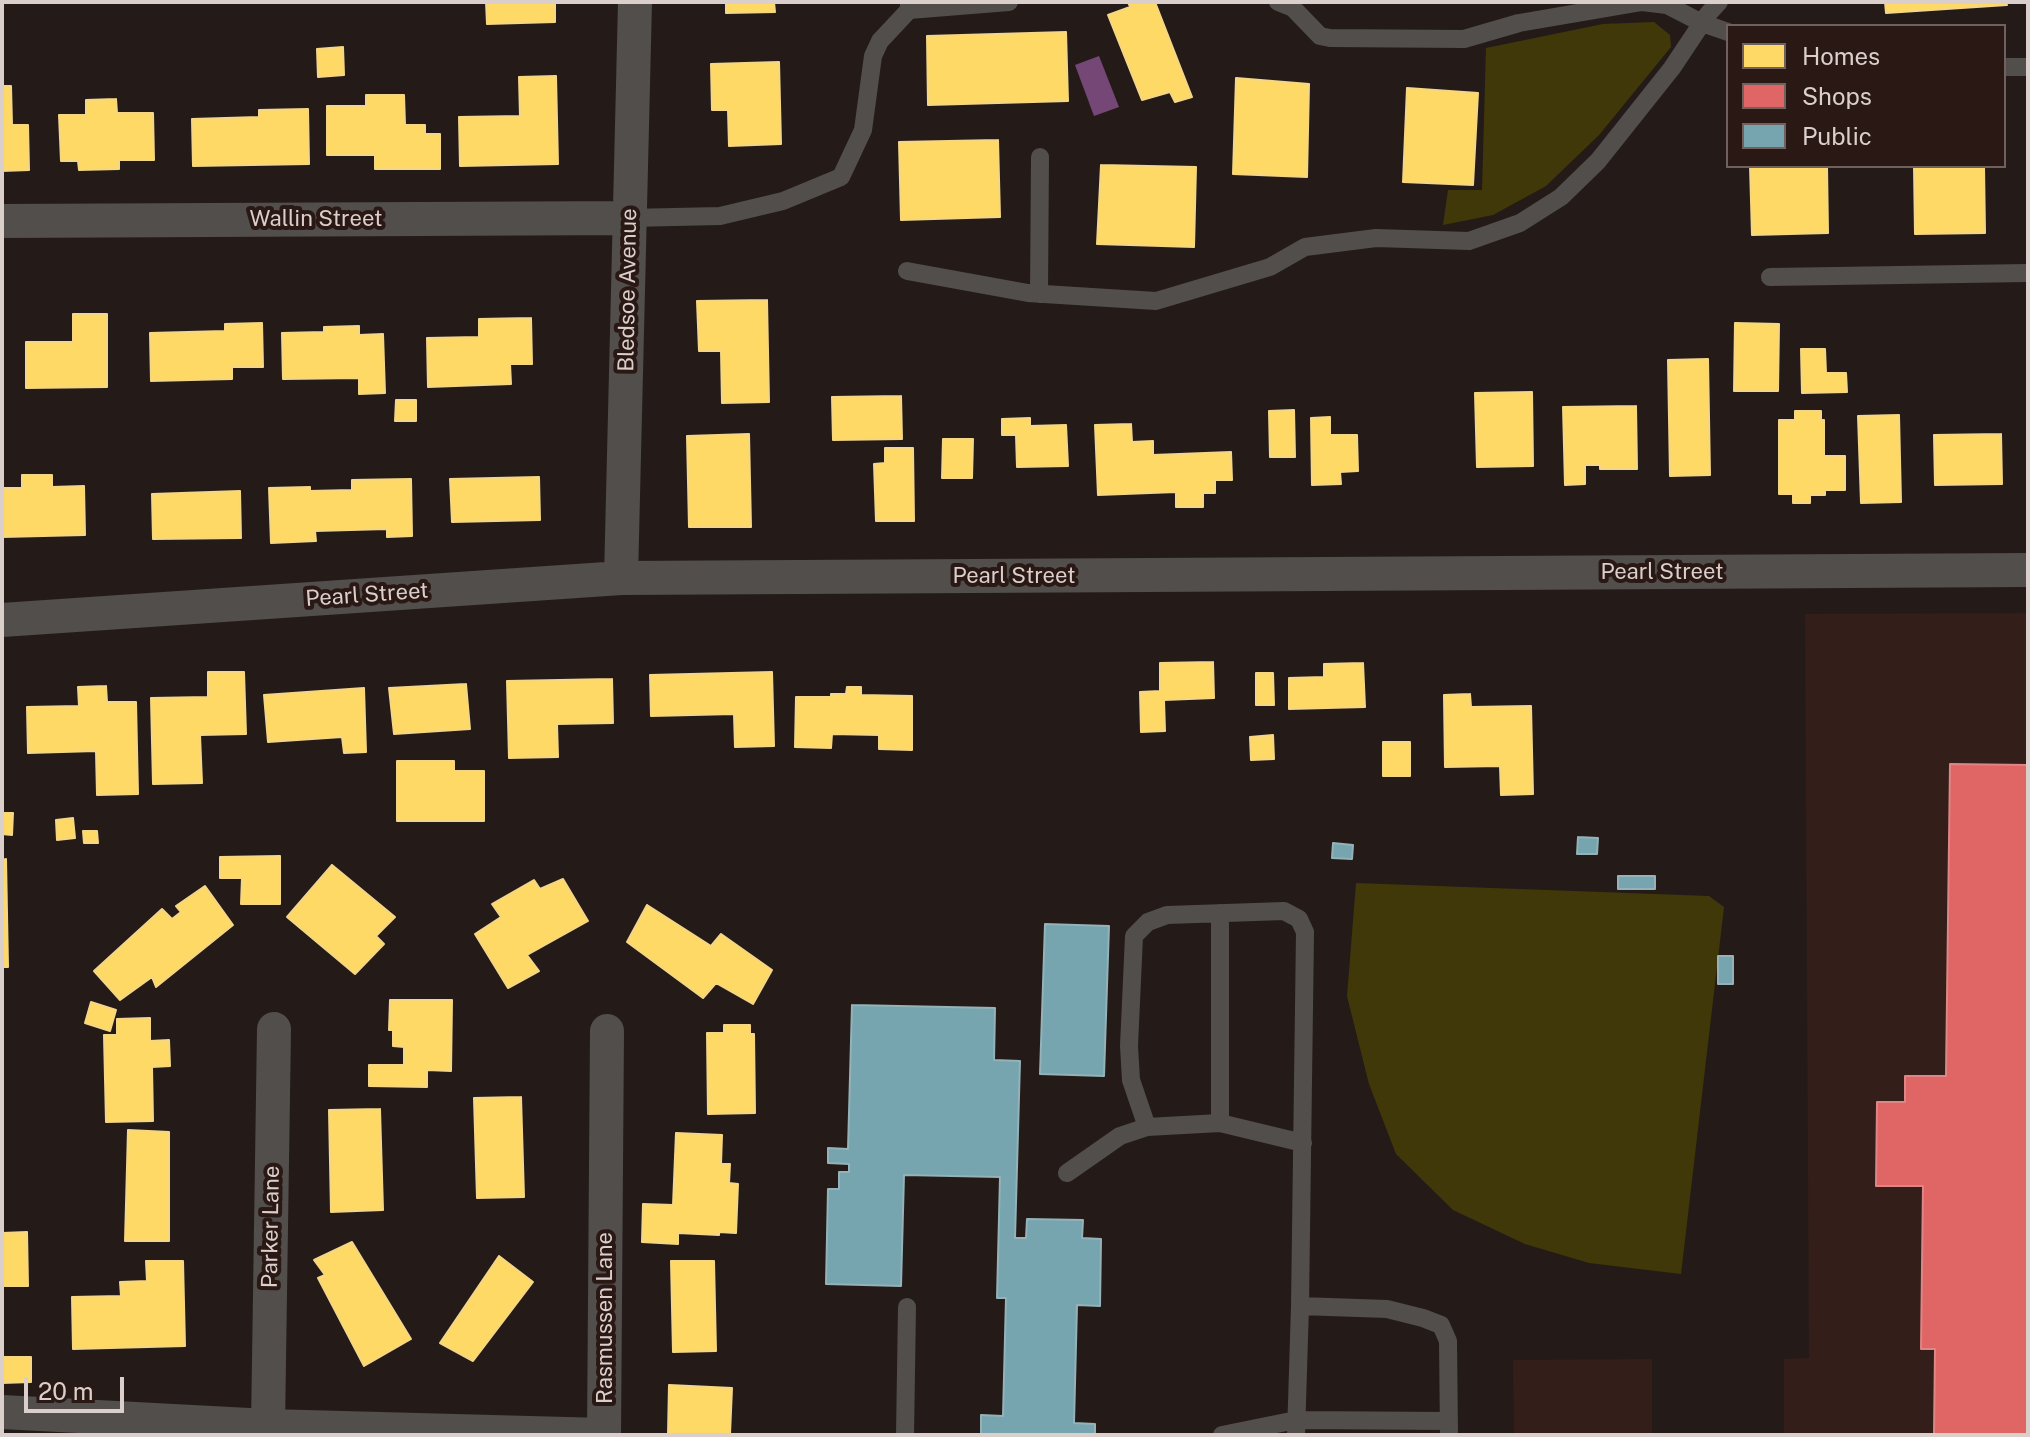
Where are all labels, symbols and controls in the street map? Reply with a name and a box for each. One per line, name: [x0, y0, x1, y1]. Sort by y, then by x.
legend: [1726, 24, 2006, 168]
text: Homes: [1802, 42, 1880, 70]
text: Shops: [1802, 82, 1872, 110]
text: Public: [1802, 122, 1872, 150]
street label: Wallin Street: [250, 206, 382, 232]
street label: Bledsoe Avenue: [613, 208, 643, 372]
street label: Pearl Street: [1600, 559, 1724, 585]
street label: Pearl Street: [952, 563, 1076, 589]
street label: Pearl Street: [305, 578, 429, 612]
street label: Parker Lane: [257, 1166, 285, 1288]
street label: Rasmussen Lane: [592, 1232, 618, 1404]
scale bar: [28, 1361, 128, 1411]
text: 20 m: [38, 1377, 94, 1405]

